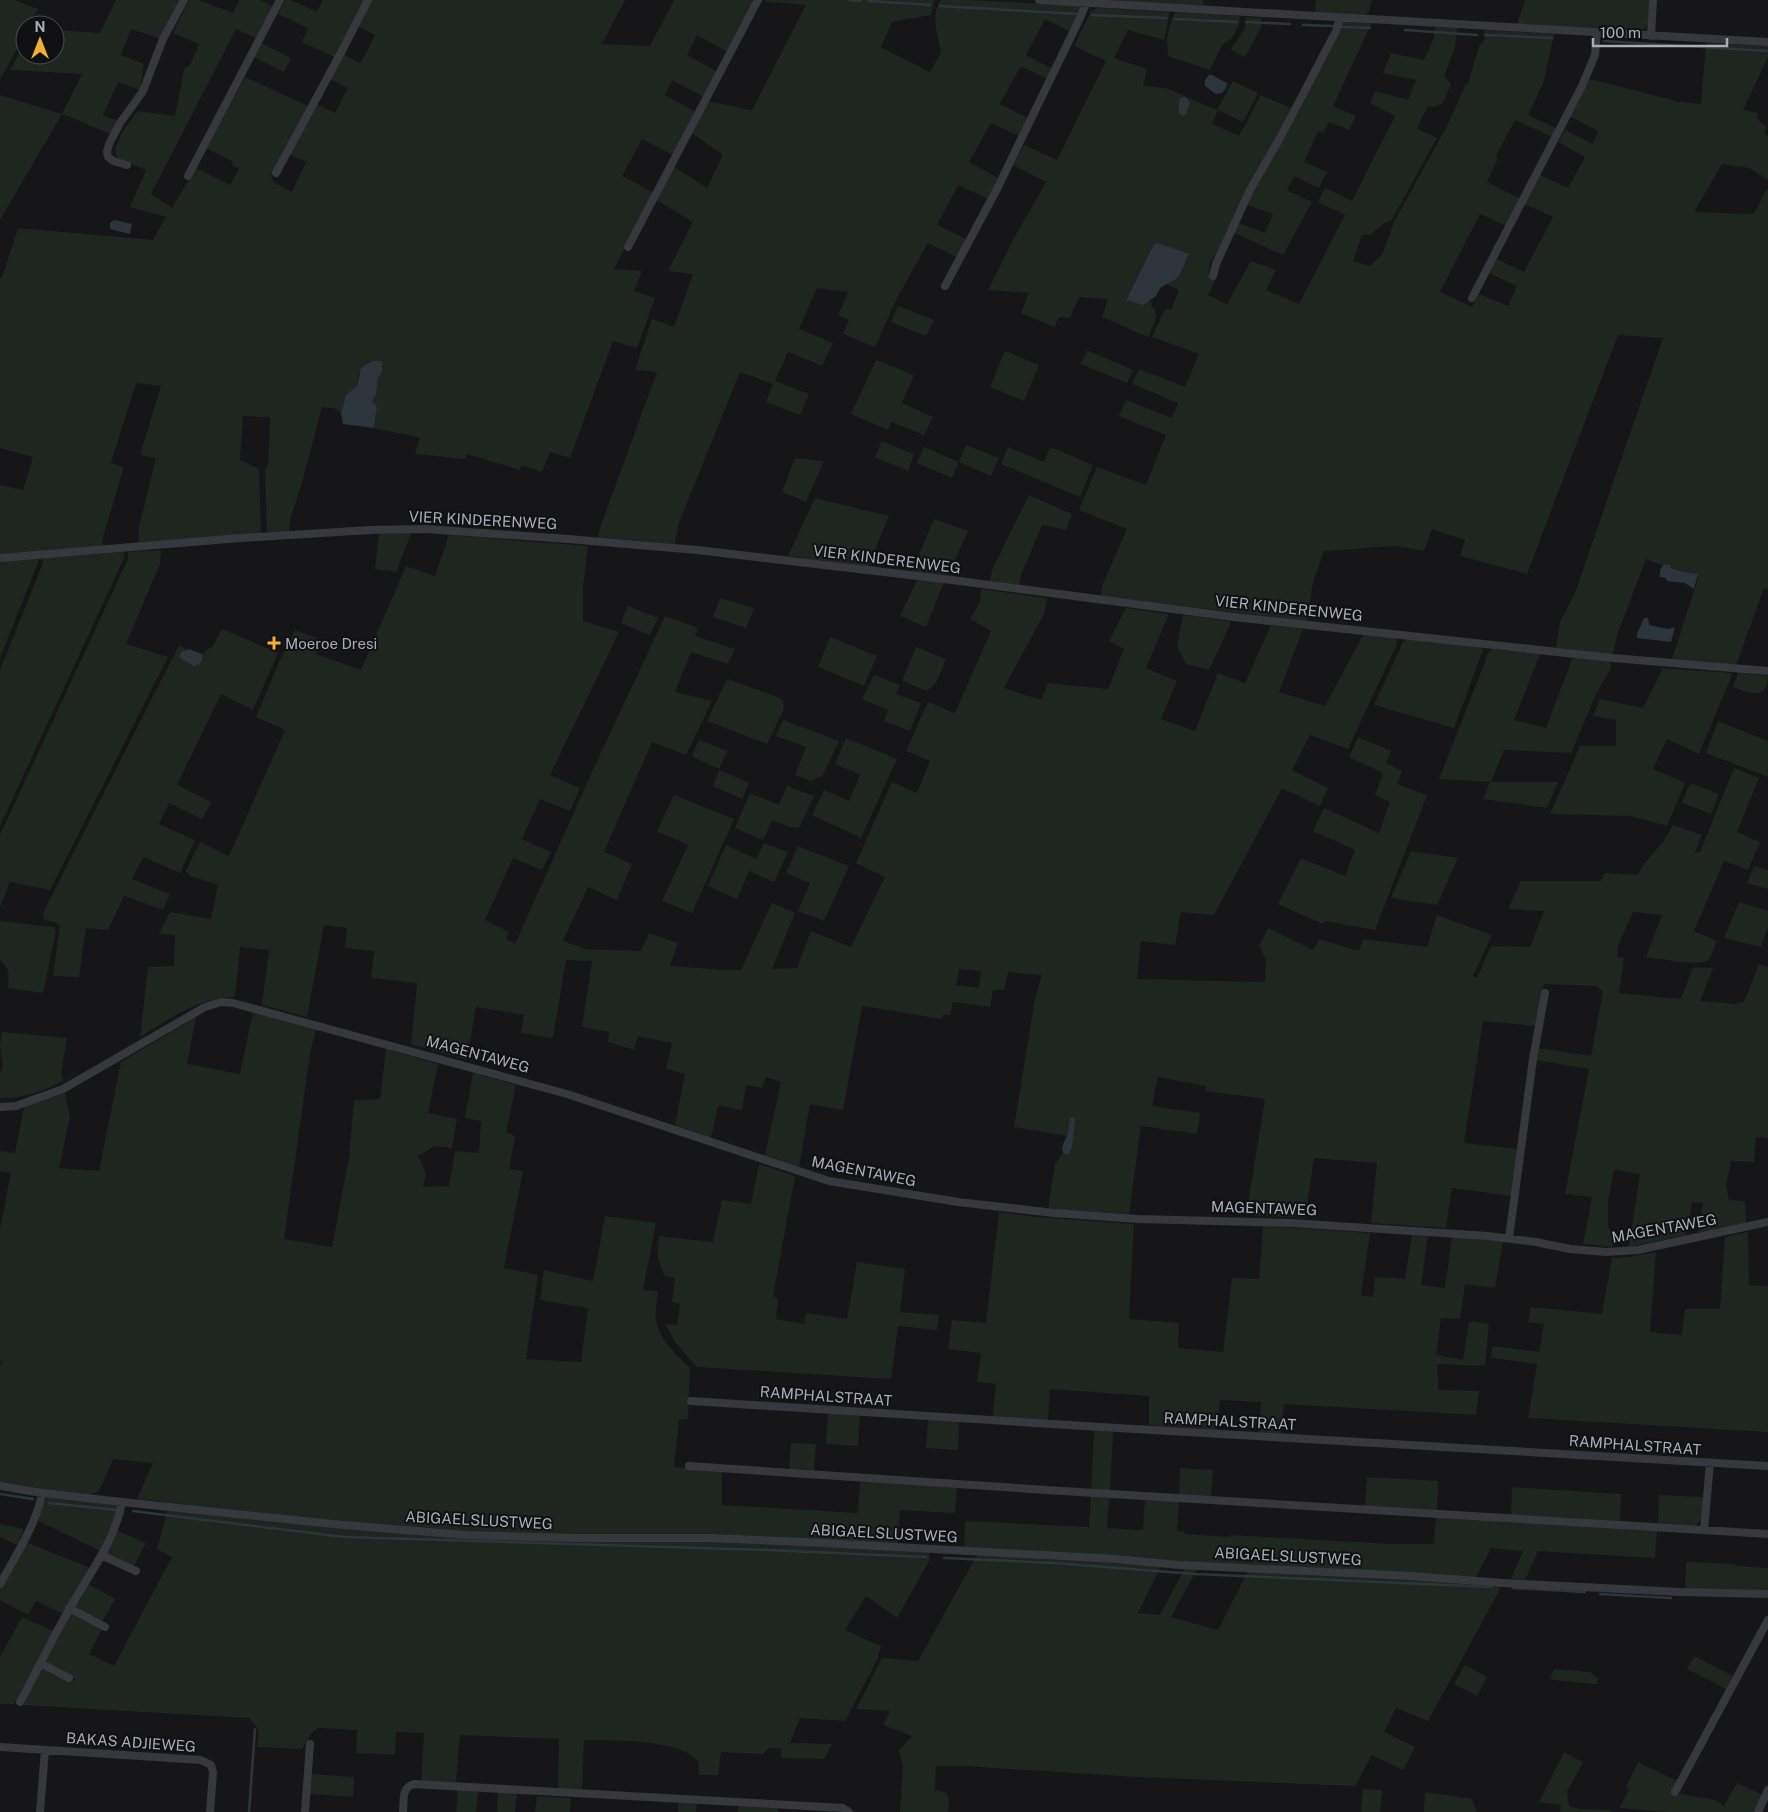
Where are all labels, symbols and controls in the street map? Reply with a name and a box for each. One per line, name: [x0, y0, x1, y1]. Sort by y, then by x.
north arrow: [15, 15, 65, 65]
scale bar: [1593, 15, 1727, 47]
text: N: [35, 19, 45, 35]
text: 100 m: [1600, 24, 1641, 41]
street label: VIER KINDERENWEG: [408, 508, 558, 532]
street label: VIER KINDERENWEG: [812, 542, 962, 576]
street label: VIER KINDERENWEG: [1214, 592, 1364, 624]
place label: Moeroe Dresi: [285, 635, 377, 652]
marker: Moeroe Dresi: [267, 636, 281, 650]
street label: MAGENTAWEG: [425, 1032, 531, 1076]
street label: MAGENTAWEG: [810, 1153, 918, 1189]
street label: MAGENTAWEG: [1211, 1198, 1317, 1218]
street label: MAGENTAWEG: [1610, 1210, 1718, 1246]
street label: RAMPHALSTRAAT: [759, 1383, 893, 1409]
street label: RAMPHALSTRAAT: [1163, 1409, 1297, 1433]
street label: RAMPHALSTRAAT: [1568, 1432, 1702, 1458]
street label: ABIGAELSLUSTWEG: [405, 1508, 553, 1532]
street label: ABIGAELSLUSTWEG: [810, 1521, 958, 1545]
street label: ABIGAELSLUSTWEG: [1214, 1544, 1362, 1568]
street label: BAKAS ADJIEWEG: [66, 1729, 196, 1755]

